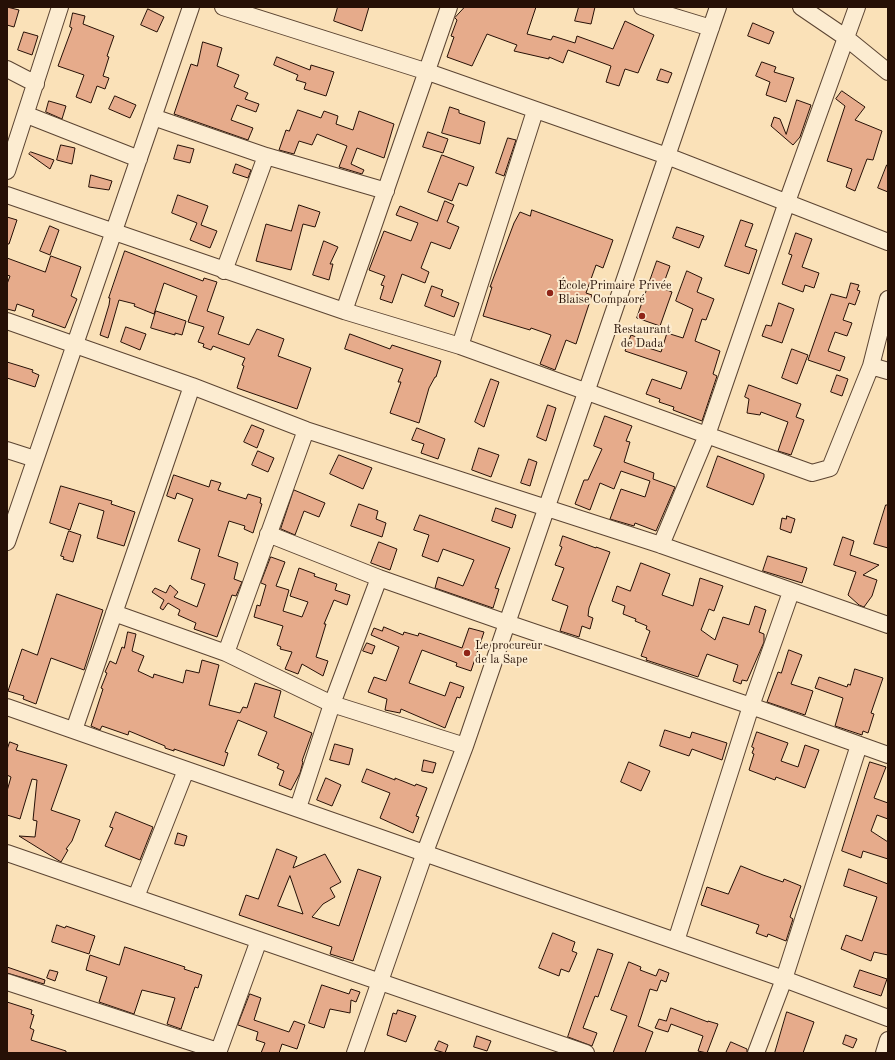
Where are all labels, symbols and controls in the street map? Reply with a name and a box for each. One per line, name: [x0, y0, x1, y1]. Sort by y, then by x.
place label: École Primaire Privée Blaise Compaoré: [558, 279, 672, 307]
marker: École Primaire Privée Blaise Compaoré: [545, 288, 555, 298]
marker: Restaurant de Dada: [637, 311, 647, 321]
place label: Restaurant de Dada: [613, 323, 671, 351]
place label: Le procureur de la Sape: [475, 639, 542, 667]
marker: Le procureur de la Sape: [462, 648, 472, 658]

